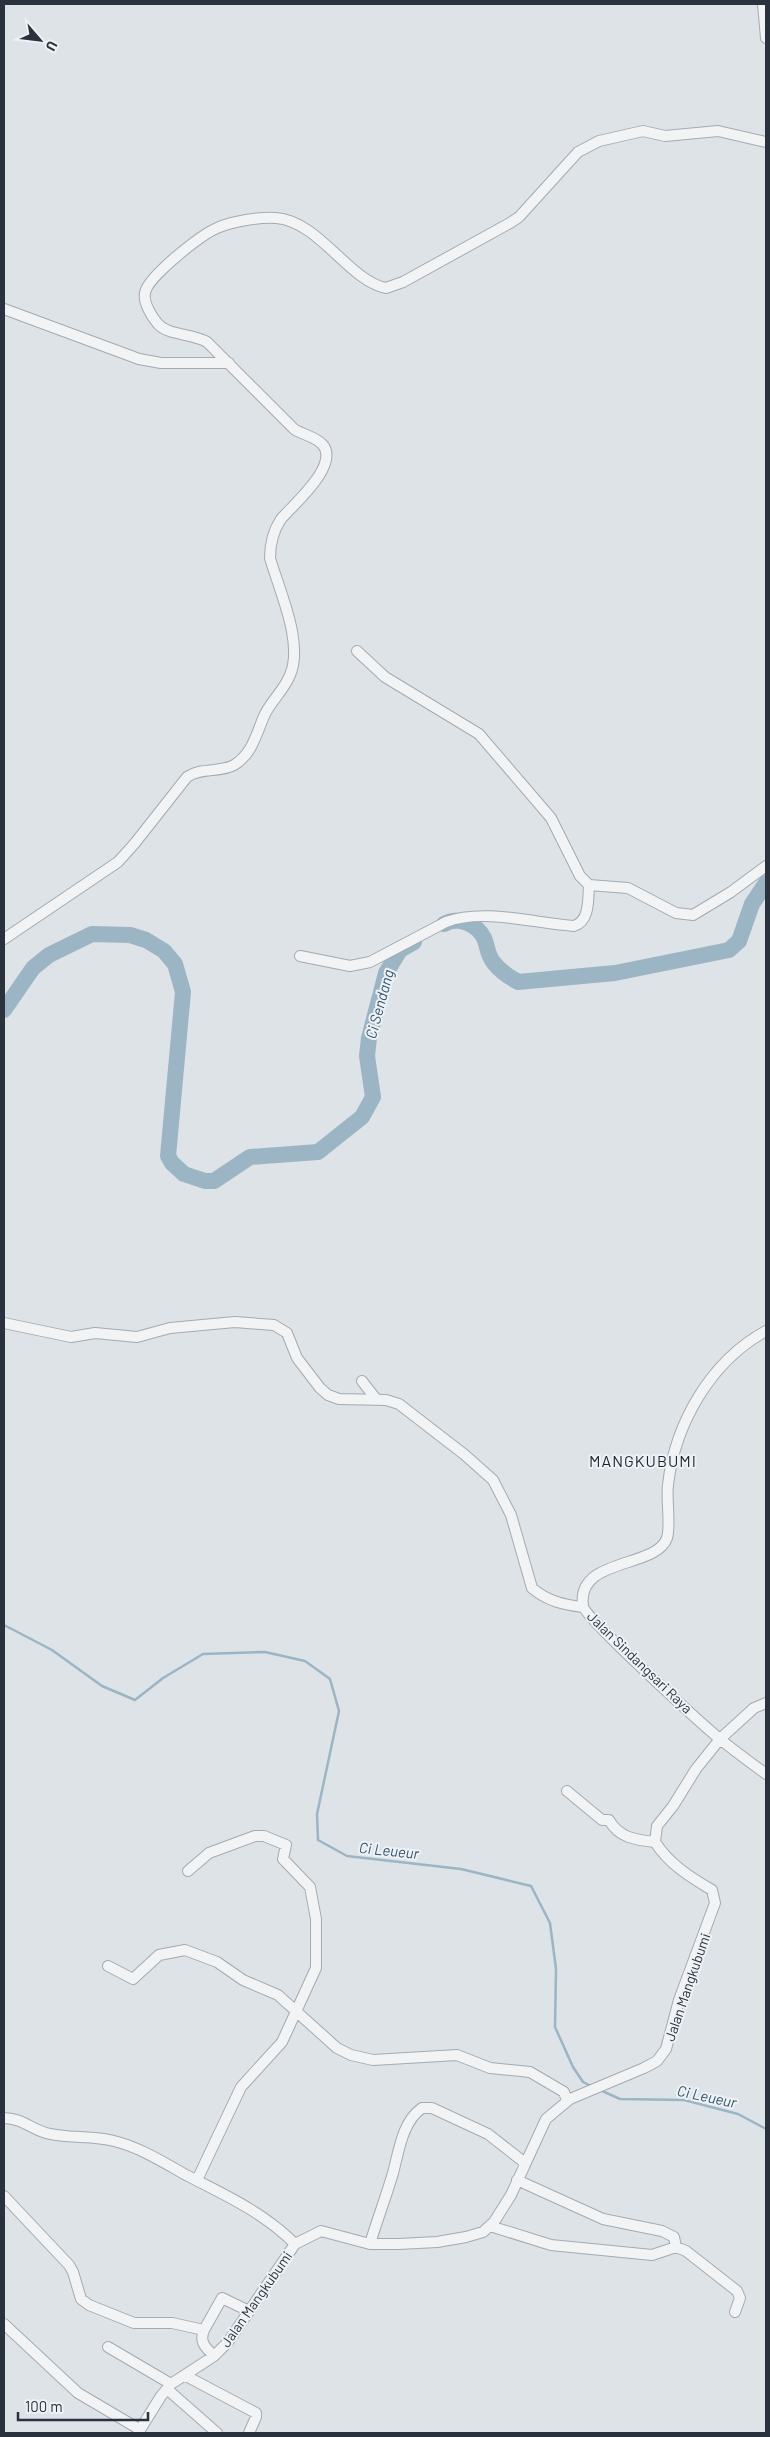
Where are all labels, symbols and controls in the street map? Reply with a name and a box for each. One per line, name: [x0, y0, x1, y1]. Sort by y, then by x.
north arrow: [15, 15, 65, 65]
text: U: [42, 38, 61, 54]
water label: Ci Sendang: [361, 967, 397, 1041]
district label: MANGKUBUMI: [589, 1451, 697, 1470]
street label: Jalan Sindangsari Raya: [584, 1607, 696, 1717]
water label: Ci Leueur: [358, 1838, 421, 1862]
street label: Jalan Mangkubumi: [661, 1931, 713, 2043]
water label: Ci Leueur: [676, 2081, 739, 2111]
street label: Jalan Mangkubumi: [217, 2248, 295, 2350]
scale bar: [18, 2390, 148, 2422]
text: 100 m: [25, 2397, 63, 2415]

